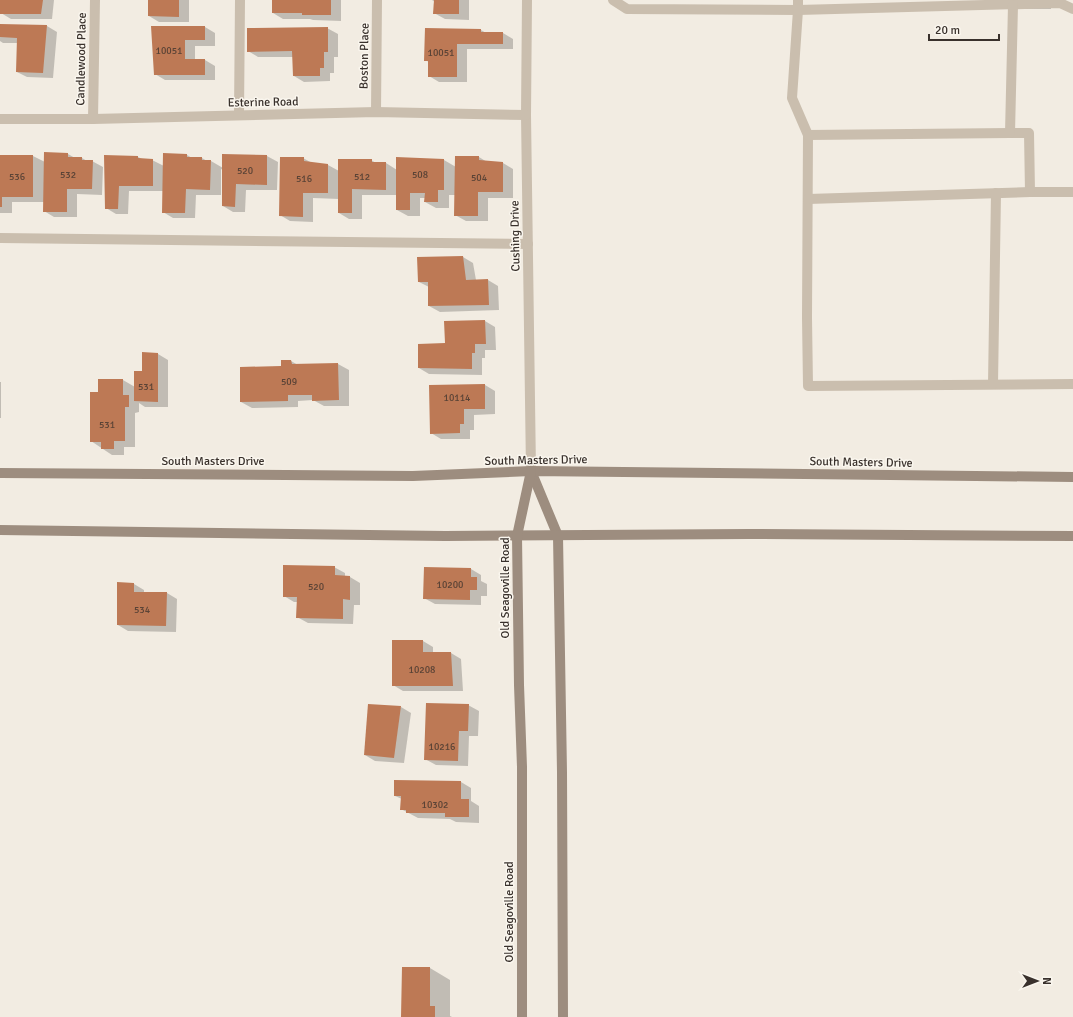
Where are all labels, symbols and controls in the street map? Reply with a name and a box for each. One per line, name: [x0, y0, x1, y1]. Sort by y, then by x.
street label: Candlewood Place: [73, 12, 90, 106]
scale bar: [929, 16, 999, 42]
street label: Boston Place: [356, 23, 373, 89]
text: 20 m: [935, 23, 960, 38]
house number: 10051: [155, 45, 183, 57]
house number: 10051: [427, 47, 455, 59]
street label: Esterine Road: [227, 94, 299, 111]
house number: 520: [237, 165, 253, 177]
house number: 532: [60, 169, 76, 181]
house number: 508: [412, 169, 428, 181]
house number: 536: [9, 171, 25, 183]
house number: 512: [354, 171, 370, 183]
house number: 504: [471, 172, 488, 184]
house number: 516: [296, 173, 312, 185]
street label: Cushing Drive: [507, 200, 524, 272]
house number: 509: [281, 376, 297, 388]
house number: 531: [138, 381, 154, 393]
house number: 10114: [443, 392, 471, 404]
house number: 531: [99, 419, 115, 431]
street label: South Masters Drive: [484, 452, 588, 469]
street label: South Masters Drive: [161, 454, 265, 469]
street label: South Masters Drive: [809, 454, 913, 471]
street label: Old Seagoville Road: [498, 537, 513, 639]
house number: 10200: [436, 579, 464, 591]
house number: 520: [308, 581, 324, 593]
house number: 534: [134, 604, 151, 616]
house number: 10208: [408, 664, 436, 676]
house number: 10216: [428, 741, 456, 753]
house number: 10302: [421, 799, 449, 811]
street label: Old Seagoville Road: [502, 861, 517, 963]
north arrow: [1017, 961, 1057, 1001]
text: N: [1040, 977, 1053, 985]

